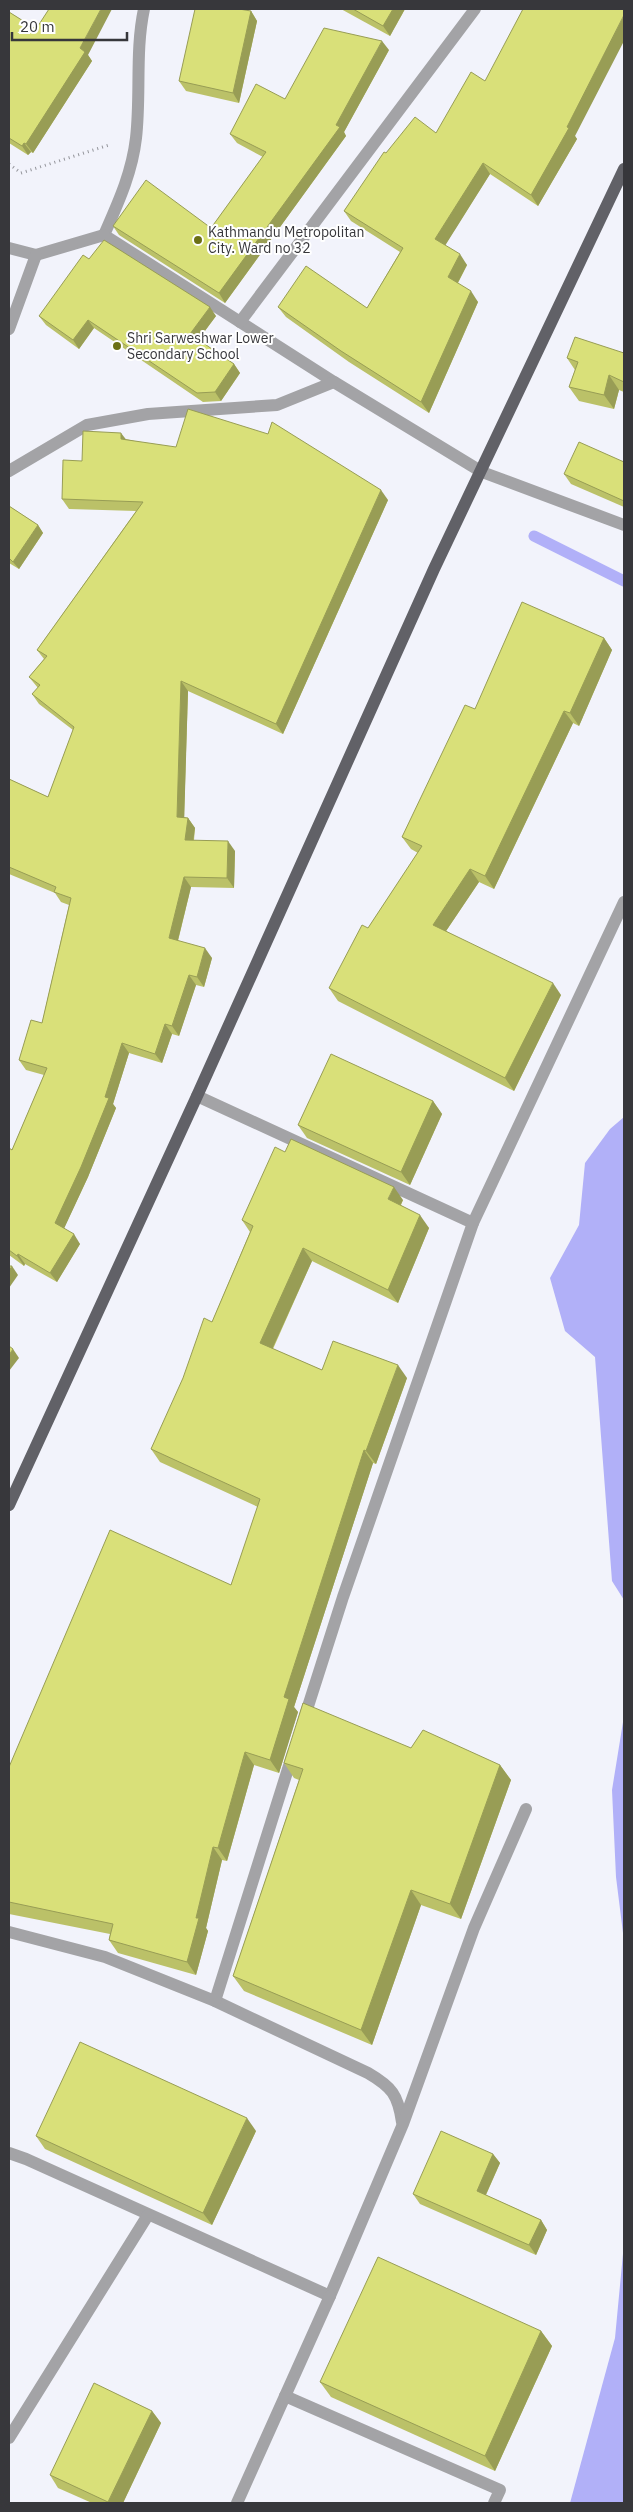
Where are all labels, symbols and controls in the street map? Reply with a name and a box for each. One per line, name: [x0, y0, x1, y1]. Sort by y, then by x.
scale bar: [12, 10, 128, 42]
text: 20 m: [20, 17, 55, 36]
place label: Kathmandu Metropolitan City. Ward no 32: [208, 223, 365, 257]
marker: Kathmandu Metropolitan City. Ward no 32: [192, 234, 204, 246]
place label: Shri Sarweshwar Lower Secondary School: [127, 329, 274, 363]
marker: Shri Sarweshwar Lower Secondary School: [111, 340, 123, 352]

